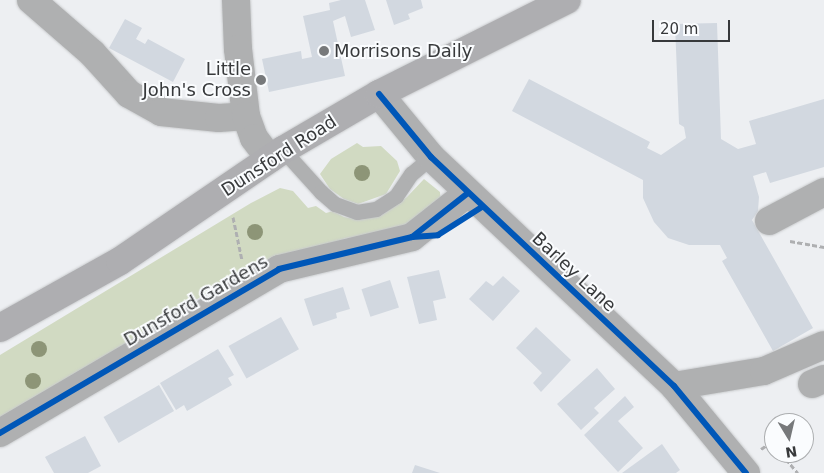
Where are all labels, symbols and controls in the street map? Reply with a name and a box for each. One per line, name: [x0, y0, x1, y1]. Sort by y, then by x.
scale bar: [654, 10, 732, 42]
text: 20 m: [660, 20, 698, 38]
place label: Morrisons Daily: [334, 40, 472, 62]
marker: Morrisons Daily: [318, 45, 330, 57]
place label: Little John's Cross: [142, 59, 251, 102]
marker: Little John's Cross: [255, 74, 267, 86]
street label: Dunsford Road: [217, 111, 341, 201]
street label: Barley Lane: [528, 228, 620, 316]
street label: Dunsford Gardens: [120, 251, 272, 351]
north arrow: [764, 413, 814, 463]
text: N: [784, 443, 798, 461]

